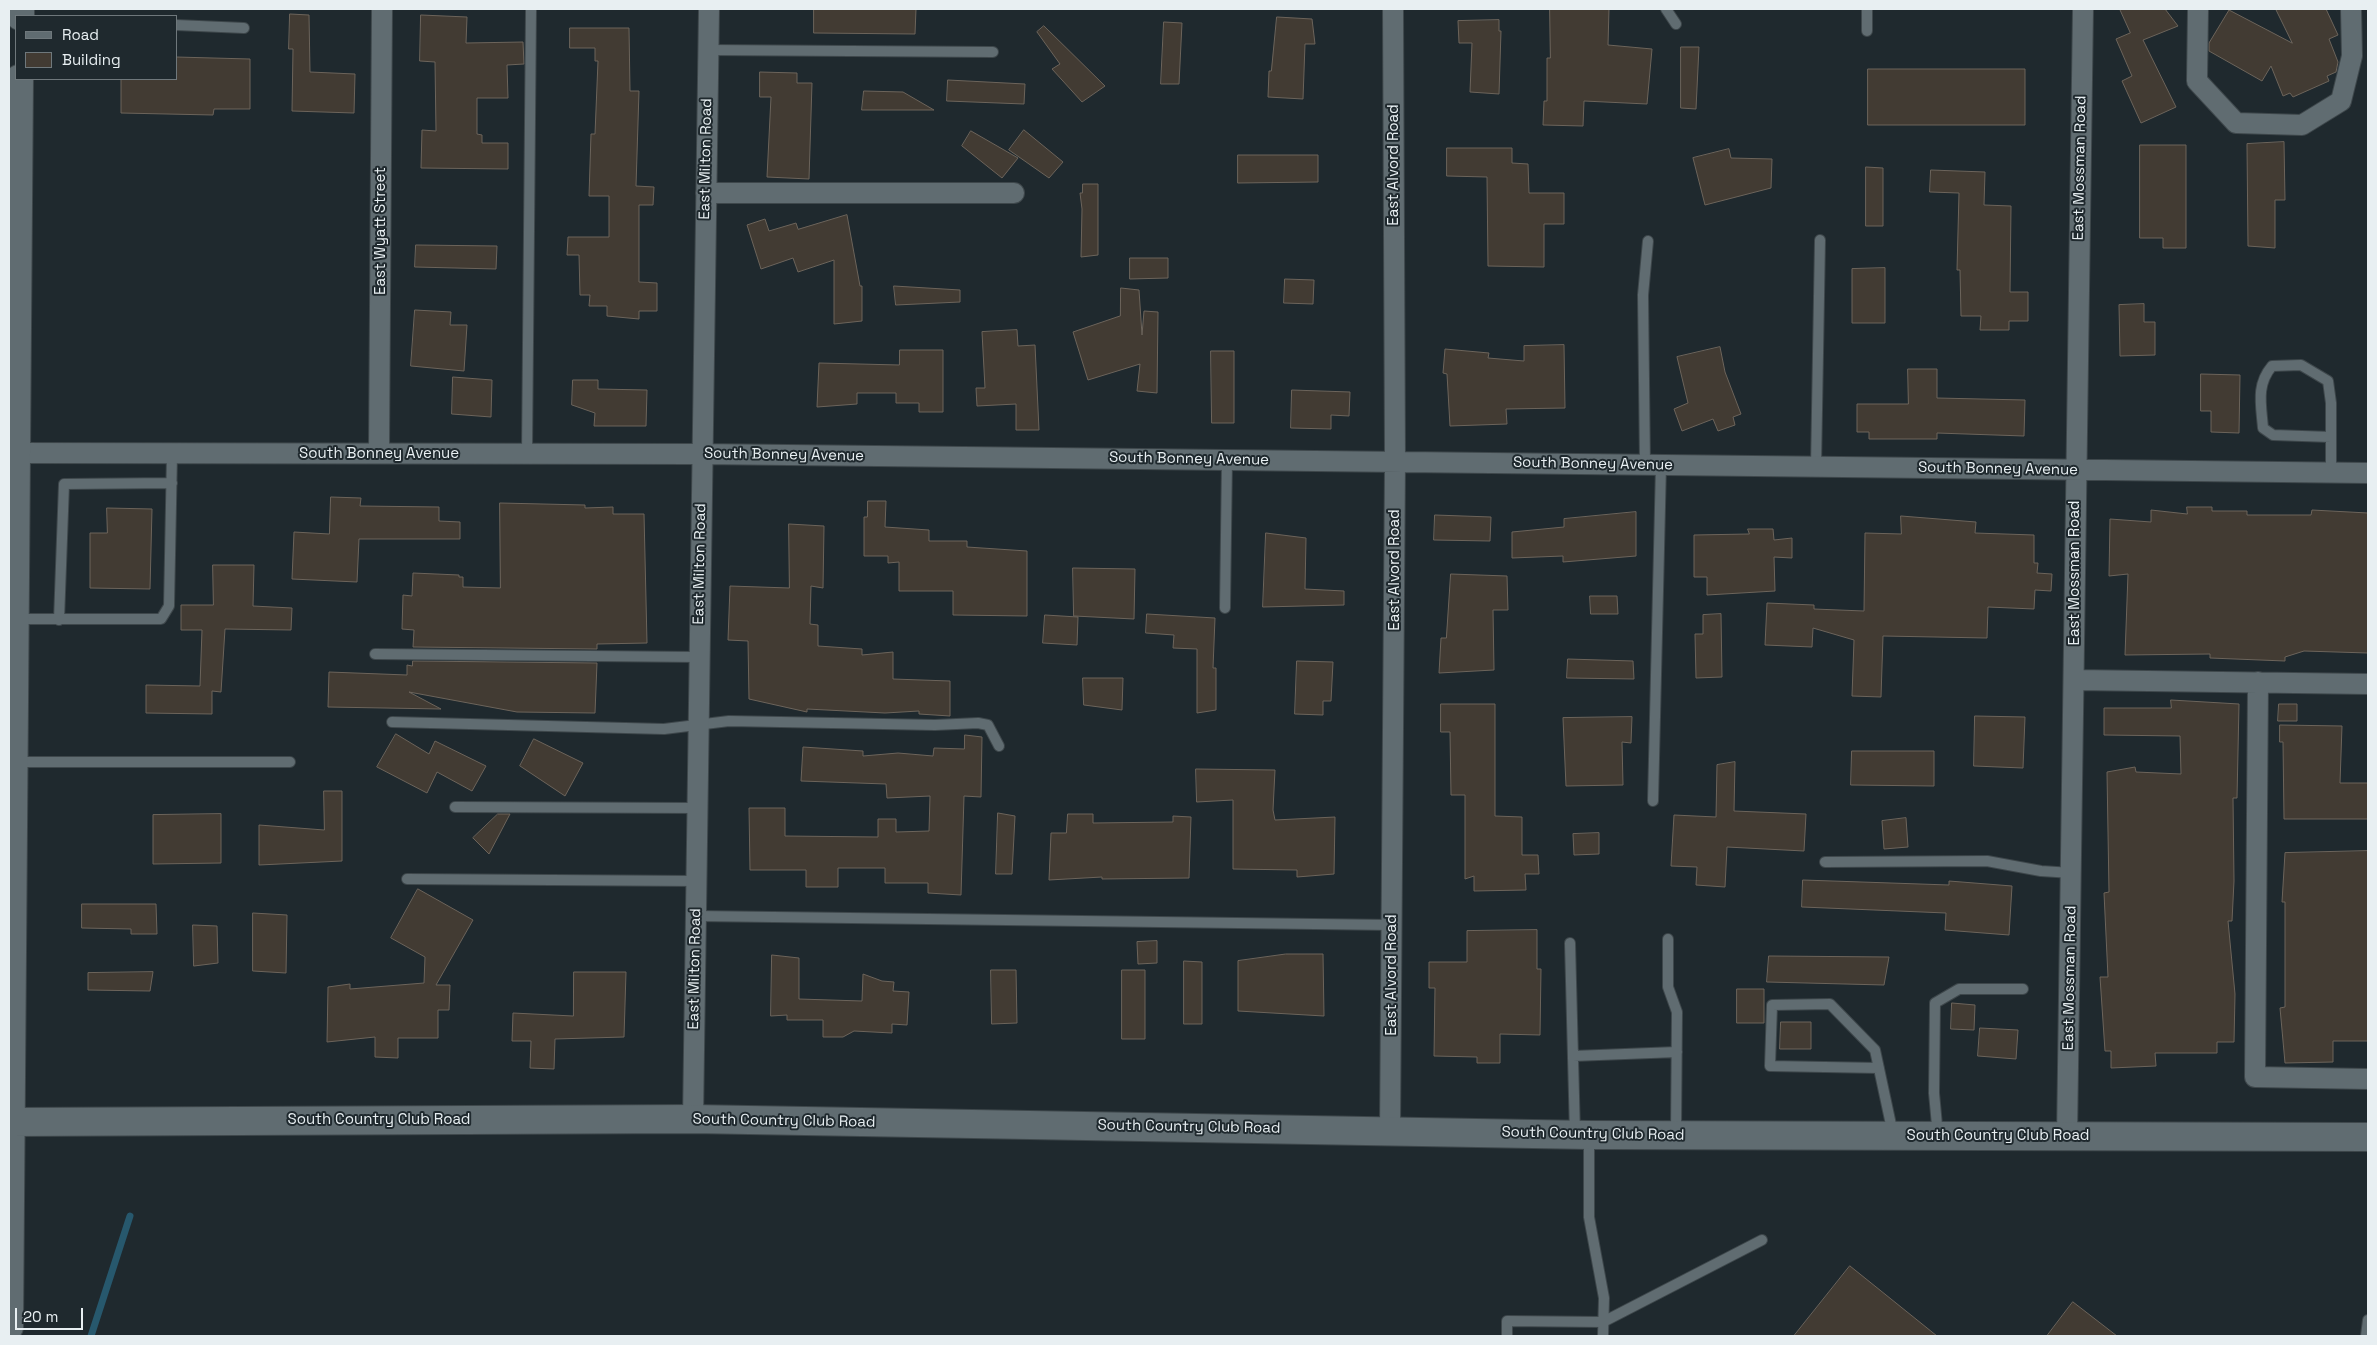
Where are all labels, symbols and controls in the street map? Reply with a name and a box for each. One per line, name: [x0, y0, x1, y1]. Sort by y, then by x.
legend: [15, 15, 178, 80]
text: Road: [62, 25, 99, 44]
text: Building: [62, 50, 121, 69]
street label: East Mossman Road: [2070, 95, 2090, 241]
street label: East Milton Road: [696, 98, 716, 220]
street label: East Alvord Road: [1385, 104, 1403, 226]
street label: East Wyatt Street: [372, 167, 390, 295]
street label: South Bonney Avenue: [299, 445, 459, 463]
street label: South Bonney Avenue: [704, 445, 864, 465]
street label: South Bonney Avenue: [1109, 449, 1269, 469]
street label: South Bonney Avenue: [1513, 454, 1673, 474]
street label: South Bonney Avenue: [1918, 459, 2078, 479]
street label: East Mossman Road: [2066, 501, 2084, 645]
street label: East Milton Road: [690, 503, 710, 625]
street label: East Alvord Road: [1386, 509, 1404, 631]
street label: East Mossman Road: [2060, 905, 2080, 1051]
street label: East Milton Road: [685, 908, 705, 1030]
street label: East Alvord Road: [1383, 914, 1401, 1036]
street label: South Country Club Road: [692, 1110, 876, 1132]
street label: South Country Club Road: [287, 1111, 471, 1129]
street label: South Country Club Road: [1097, 1116, 1281, 1138]
street label: South Country Club Road: [1501, 1123, 1685, 1145]
street label: South Country Club Road: [1906, 1127, 2090, 1145]
scale bar: [18, 1298, 85, 1330]
text: 20 m: [23, 1307, 58, 1326]

